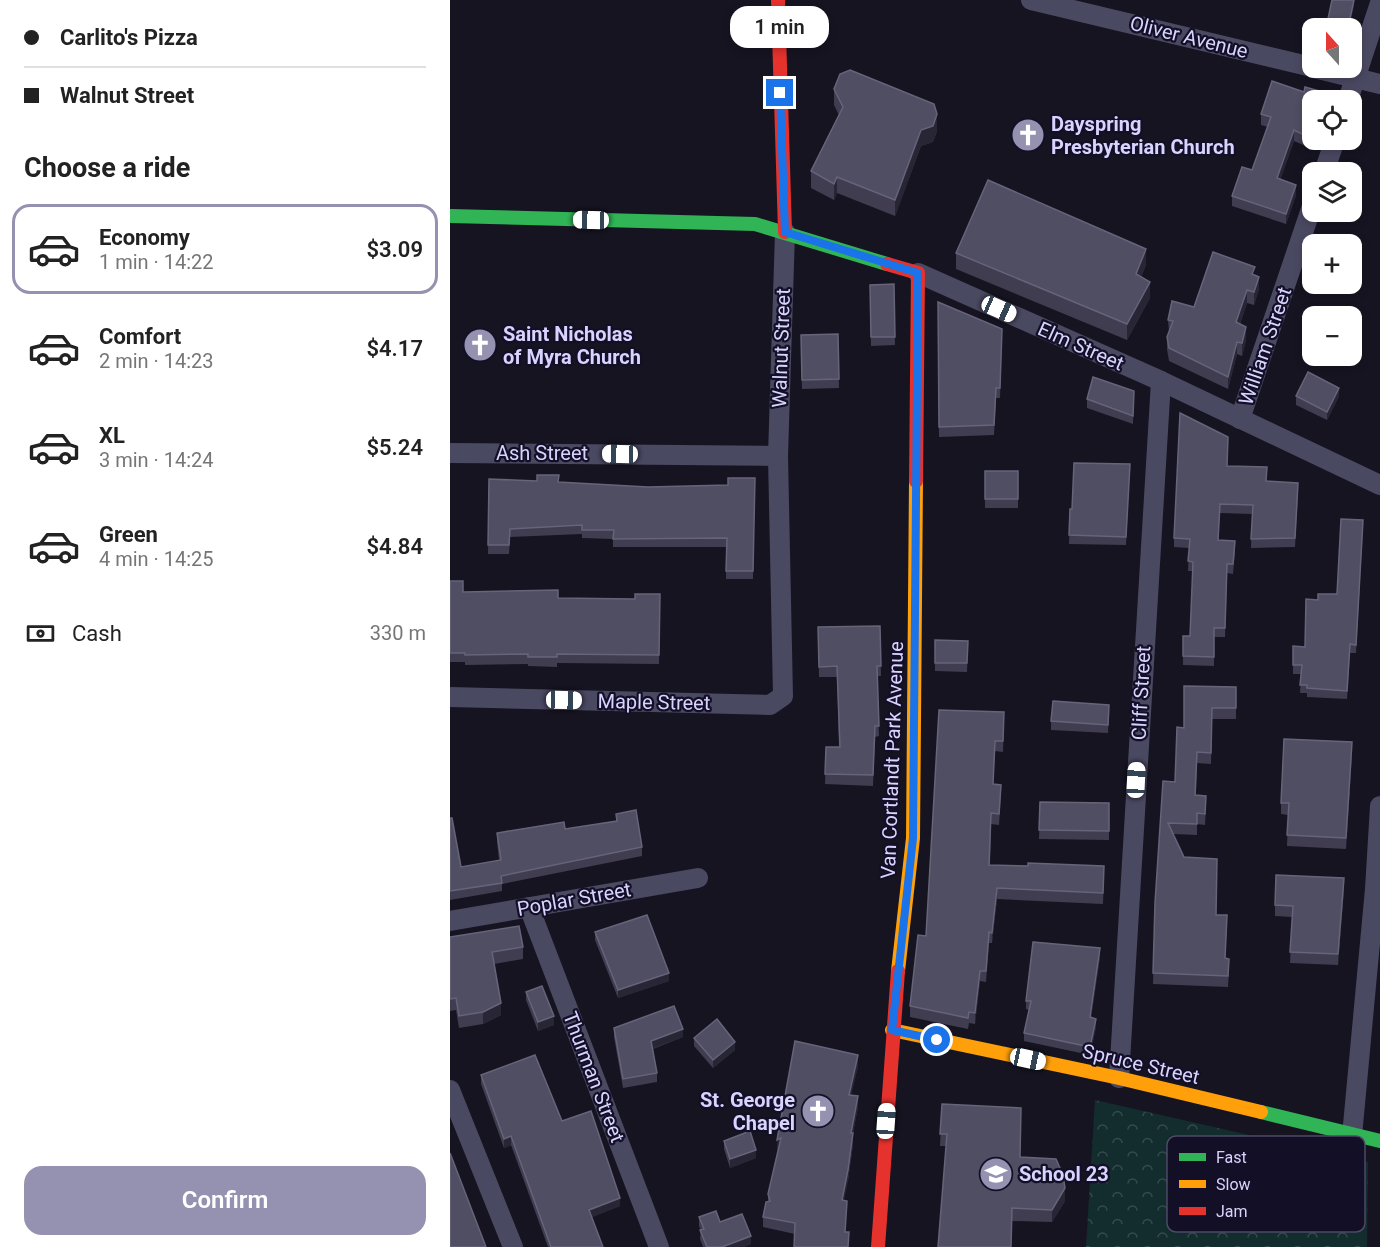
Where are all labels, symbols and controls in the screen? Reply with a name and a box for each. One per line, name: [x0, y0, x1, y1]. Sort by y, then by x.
callout: 1 min: [730, 6, 830, 48]
street label: Oliver Avenue: [1127, 11, 1251, 63]
text: 1 min: [754, 15, 805, 39]
north arrow: [1302, 18, 1362, 78]
map controls: [1302, 18, 1362, 366]
text: Carlito's Pizza: [60, 25, 198, 50]
route end: [766, 79, 793, 106]
text: Walnut Street: [60, 83, 194, 108]
button: locate: [1302, 90, 1362, 150]
place label: Dayspring Presbyterian Church: [1051, 112, 1235, 159]
church icon: Dayspring Presbyterian Church: [1010, 117, 1046, 153]
text: Choose a ride: [24, 152, 190, 184]
button: layers: [1302, 162, 1362, 222]
car: [573, 211, 609, 229]
icon: car: [27, 222, 81, 276]
text: Economy: [99, 225, 190, 250]
button: +: [1302, 234, 1362, 294]
text: $3.09: [366, 237, 423, 262]
text: 1 min · 14:22: [99, 250, 214, 274]
street label: William Street: [1234, 284, 1296, 408]
street label: Walnut Street: [767, 288, 795, 408]
car: [979, 293, 1019, 325]
button: −: [1302, 306, 1362, 366]
street label: Elm Street: [1034, 316, 1128, 376]
icon: car: [27, 321, 81, 375]
place label: Saint Nicholas of Myra Church: [503, 322, 641, 369]
text: Comfort: [99, 324, 181, 349]
church icon: Saint Nicholas of Myra Church: [462, 327, 498, 363]
text: $4.17: [366, 336, 423, 361]
text: 2 min · 14:23: [99, 349, 214, 373]
icon: car: [27, 420, 81, 474]
text: XL: [99, 423, 125, 448]
text: $5.24: [366, 435, 423, 460]
street label: Ash Street: [496, 441, 588, 465]
car: [602, 445, 638, 463]
text: 3 min · 14:24: [99, 448, 214, 472]
icon: car: [27, 519, 81, 573]
text: Green: [99, 522, 158, 547]
text: $4.84: [366, 534, 423, 559]
text: 4 min · 14:25: [99, 547, 214, 571]
icon: cash: [24, 617, 57, 650]
text: Cash: [72, 621, 122, 646]
text: 330 m: [370, 621, 426, 645]
street label: Van Cortlandt Park Avenue: [876, 641, 908, 879]
street label: Cliff Street: [1127, 645, 1155, 741]
street label: Maple Street: [597, 689, 711, 715]
car: [546, 691, 582, 709]
car: [1126, 762, 1146, 798]
street label: Poplar Street: [515, 877, 633, 921]
street label: Thurman Street: [558, 1008, 630, 1146]
route start: [923, 1026, 950, 1053]
street label: Spruce Street: [1080, 1039, 1202, 1089]
car: [1009, 1046, 1047, 1072]
place label: St. George Chapel: [700, 1088, 795, 1135]
church icon: St. George Chapel: [800, 1093, 836, 1129]
car: [876, 1102, 896, 1140]
legend: [1167, 1136, 1365, 1232]
text: Fast: [1216, 1148, 1247, 1167]
school or university icon: School 23: [978, 1156, 1014, 1192]
place label: School 23: [1019, 1162, 1109, 1186]
button: Confirm: [24, 1166, 426, 1235]
text: Slow: [1216, 1175, 1251, 1194]
text: Jam: [1216, 1202, 1248, 1221]

